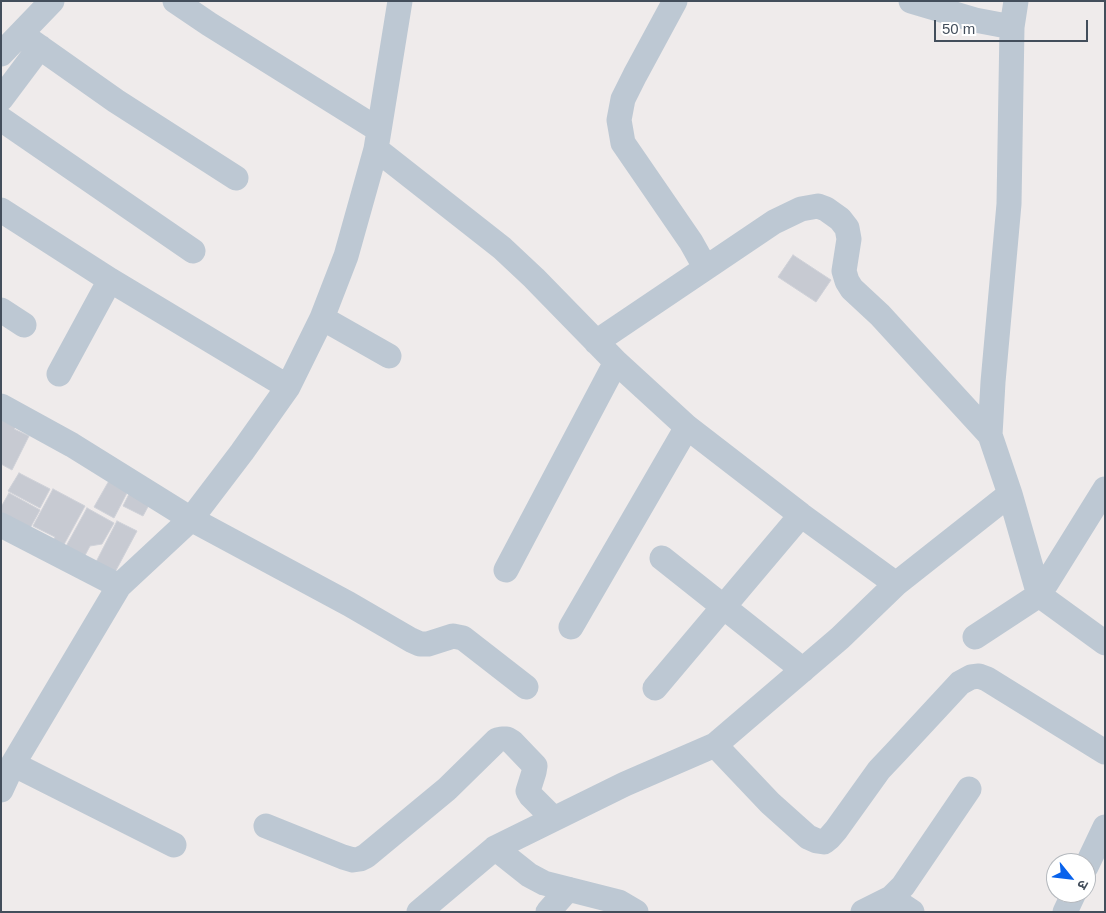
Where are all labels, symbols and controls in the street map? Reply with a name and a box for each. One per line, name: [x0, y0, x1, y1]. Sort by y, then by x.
scale bar: [936, 10, 1090, 42]
text: 50 m: [942, 20, 975, 37]
north arrow: [1046, 853, 1096, 903]
text: उ: [1074, 877, 1092, 892]

